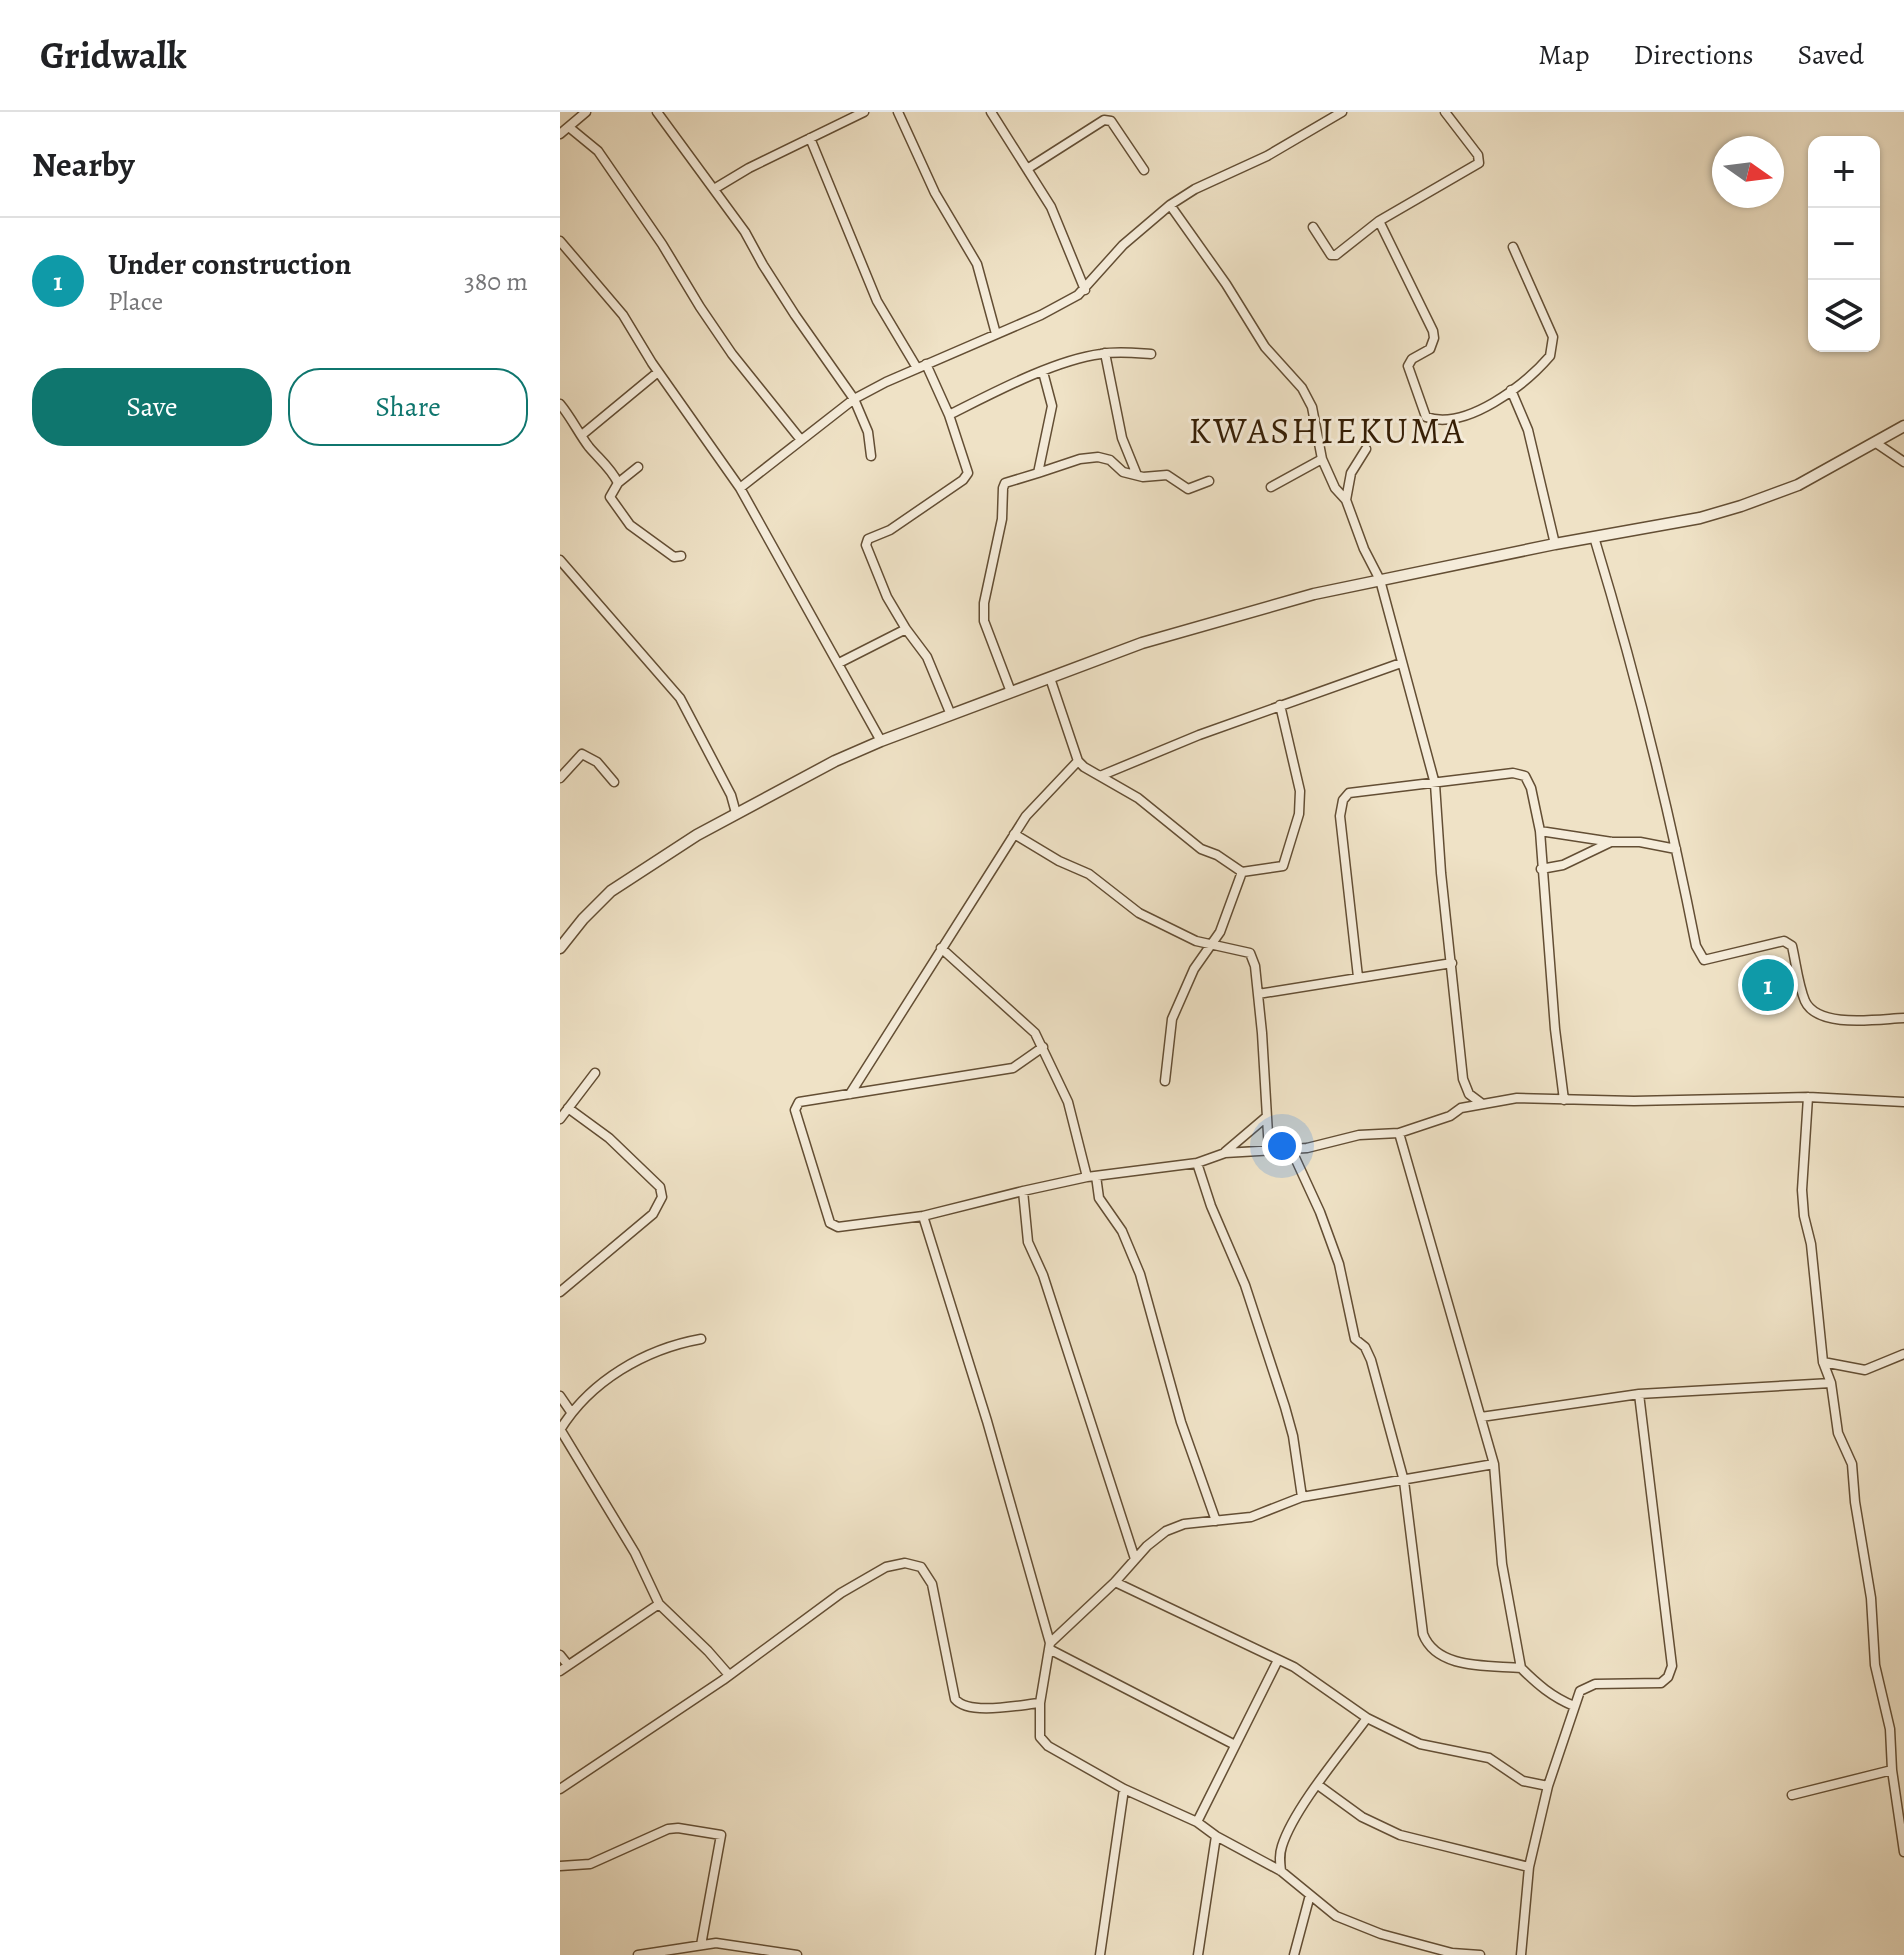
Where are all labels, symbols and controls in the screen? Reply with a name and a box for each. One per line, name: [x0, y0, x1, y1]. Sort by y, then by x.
text: Gridwalk: [40, 29, 187, 81]
text: Map: [1538, 36, 1589, 74]
text: Directions: [1633, 36, 1754, 74]
text: Saved: [1798, 36, 1864, 74]
north arrow: [1712, 136, 1784, 208]
map controls: [1808, 136, 1880, 352]
button: +: [1808, 136, 1880, 208]
text: Nearby: [32, 141, 135, 188]
button: −: [1808, 208, 1880, 280]
text: Under construction: [108, 244, 351, 284]
text: 1: [53, 264, 63, 299]
text: 380 m: [464, 264, 528, 299]
button: layers: [1808, 280, 1880, 352]
text: Place: [108, 284, 163, 319]
button: Save: [32, 368, 272, 446]
button: Share: [288, 368, 528, 446]
district label: KWASHIEKUMA: [1189, 406, 1465, 455]
pin: 1: [1742, 955, 1794, 1015]
your location: [1262, 1126, 1302, 1166]

